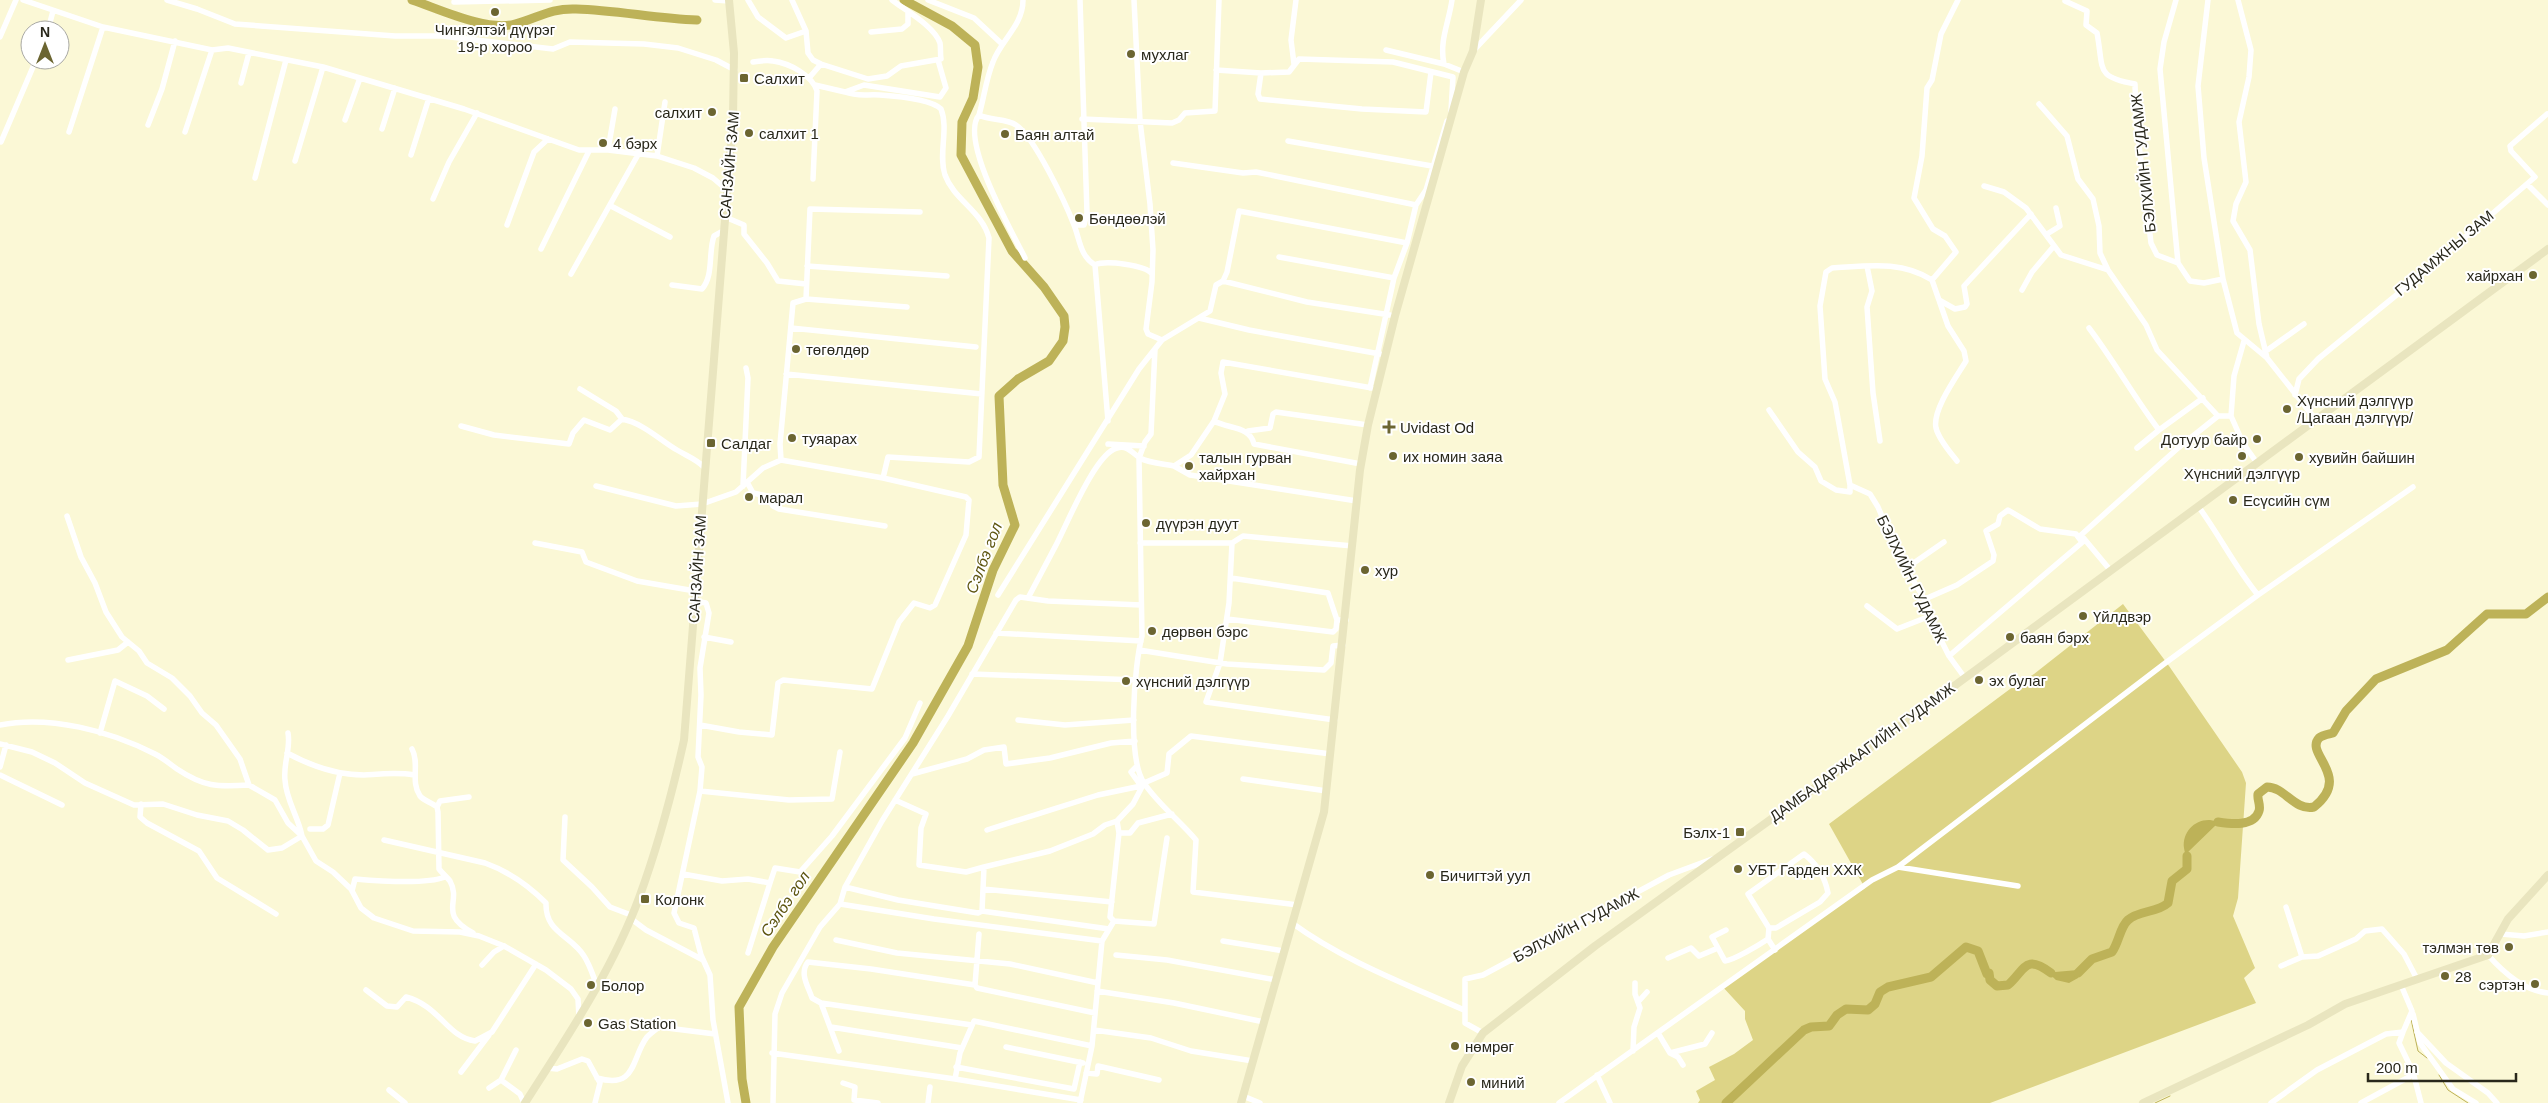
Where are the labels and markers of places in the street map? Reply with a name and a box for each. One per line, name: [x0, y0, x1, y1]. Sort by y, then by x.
marker: Чингэлтэй дүүрэг 19-р хороо: [489, 6, 501, 18]
place label: Чингэлтэй дүүрэг 19-р хороо: [435, 21, 556, 55]
place label: мухлаг: [1141, 46, 1190, 63]
marker: мухлаг: [1125, 48, 1137, 60]
place label: Салхит: [754, 70, 805, 87]
marker: Салхит: [738, 72, 750, 84]
place label: салхит: [655, 104, 702, 121]
marker: салхит: [706, 106, 718, 118]
place label: салхит 1: [759, 125, 819, 142]
place label: Баян алтай: [1015, 126, 1094, 143]
marker: салхит 1: [743, 127, 755, 139]
marker: Баян алтай: [999, 128, 1011, 140]
place label: 4 бэрх: [613, 135, 658, 152]
marker: 4 бэрх: [597, 137, 609, 149]
place label: Бөндөөлэй: [1089, 210, 1166, 227]
marker: Бөндөөлэй: [1073, 212, 1085, 224]
place label: хайрхан: [2467, 267, 2523, 284]
marker: хайрхан: [2527, 269, 2539, 281]
place label: төгөлдөр: [806, 341, 869, 358]
marker: төгөлдөр: [790, 343, 802, 355]
place label: Хүнсний дэлгүүр /Цагаан дэлгүүр/: [2297, 392, 2414, 426]
marker: Хүнсний дэлгүүр /Цагаан дэлгүүр/: [2281, 403, 2293, 415]
place label: Uvidast Od: [1400, 419, 1474, 436]
marker: Uvidast Od: [1382, 420, 1396, 434]
place label: туяарах: [802, 430, 858, 447]
place label: Дотуур байр: [2161, 431, 2247, 448]
marker: туяарах: [786, 432, 798, 444]
marker: Дотуур байр: [2251, 433, 2263, 445]
place label: Салдаг: [721, 435, 772, 452]
marker: Салдаг: [705, 437, 717, 449]
place label: их номин заяа: [1403, 448, 1503, 465]
place label: талын гурван хайрхан: [1199, 449, 1292, 483]
place label: хувийн байшин: [2309, 449, 2415, 466]
marker: их номин заяа: [1387, 450, 1399, 462]
marker: Хүнсний дэлгүүр: [2236, 450, 2248, 462]
marker: хувийн байшин: [2293, 451, 2305, 463]
marker: талын гурван хайрхан: [1183, 460, 1195, 472]
place label: Хүнсний дэлгүүр: [2184, 465, 2300, 482]
place label: марал: [759, 489, 803, 506]
marker: марал: [743, 491, 755, 503]
place label: Есүсийн сүм: [2243, 492, 2330, 509]
marker: Есүсийн сүм: [2227, 494, 2239, 506]
place label: дүүрэн дуут: [1156, 515, 1239, 532]
marker: дүүрэн дуут: [1140, 517, 1152, 529]
place label: хур: [1375, 562, 1398, 579]
marker: хур: [1359, 564, 1371, 576]
place label: Үйлдвэр: [2093, 608, 2151, 625]
marker: Үйлдвэр: [2077, 610, 2089, 622]
place label: дөрвөн бэрс: [1162, 623, 1249, 640]
marker: дөрвөн бэрс: [1146, 625, 1158, 637]
place label: баян бэрх: [2020, 629, 2089, 646]
marker: баян бэрх: [2004, 631, 2016, 643]
place label: эх булаг: [1989, 672, 2047, 689]
place label: хүнсний дэлгүүр: [1136, 673, 1250, 690]
marker: эх булаг: [1973, 674, 1985, 686]
marker: хүнсний дэлгүүр: [1120, 675, 1132, 687]
place label: Бэлх-1: [1683, 824, 1730, 841]
marker: Бэлх-1: [1734, 826, 1746, 838]
place label: УБТ Гарден ХХК: [1748, 861, 1862, 878]
marker: УБТ Гарден ХХК: [1732, 863, 1744, 875]
place label: Бичигтэй уул: [1440, 867, 1530, 884]
marker: Бичигтэй уул: [1424, 869, 1436, 881]
place label: Колонк: [655, 891, 704, 908]
marker: Колонк: [639, 893, 651, 905]
place label: тэлмэн төв: [2422, 939, 2499, 956]
marker: тэлмэн төв: [2503, 941, 2515, 953]
place label: 28: [2455, 968, 2472, 985]
marker: 28: [2439, 970, 2451, 982]
place label: сэртэн: [2479, 976, 2525, 993]
place label: Болор: [601, 977, 644, 994]
marker: сэртэн: [2529, 978, 2541, 990]
marker: Болор: [585, 979, 597, 991]
place label: Gas Station: [598, 1015, 676, 1032]
marker: Gas Station: [582, 1017, 594, 1029]
place label: нөмрөг: [1465, 1038, 1515, 1055]
marker: нөмрөг: [1449, 1040, 1461, 1052]
place label: миний: [1481, 1074, 1525, 1091]
marker: миний: [1465, 1076, 1477, 1088]

